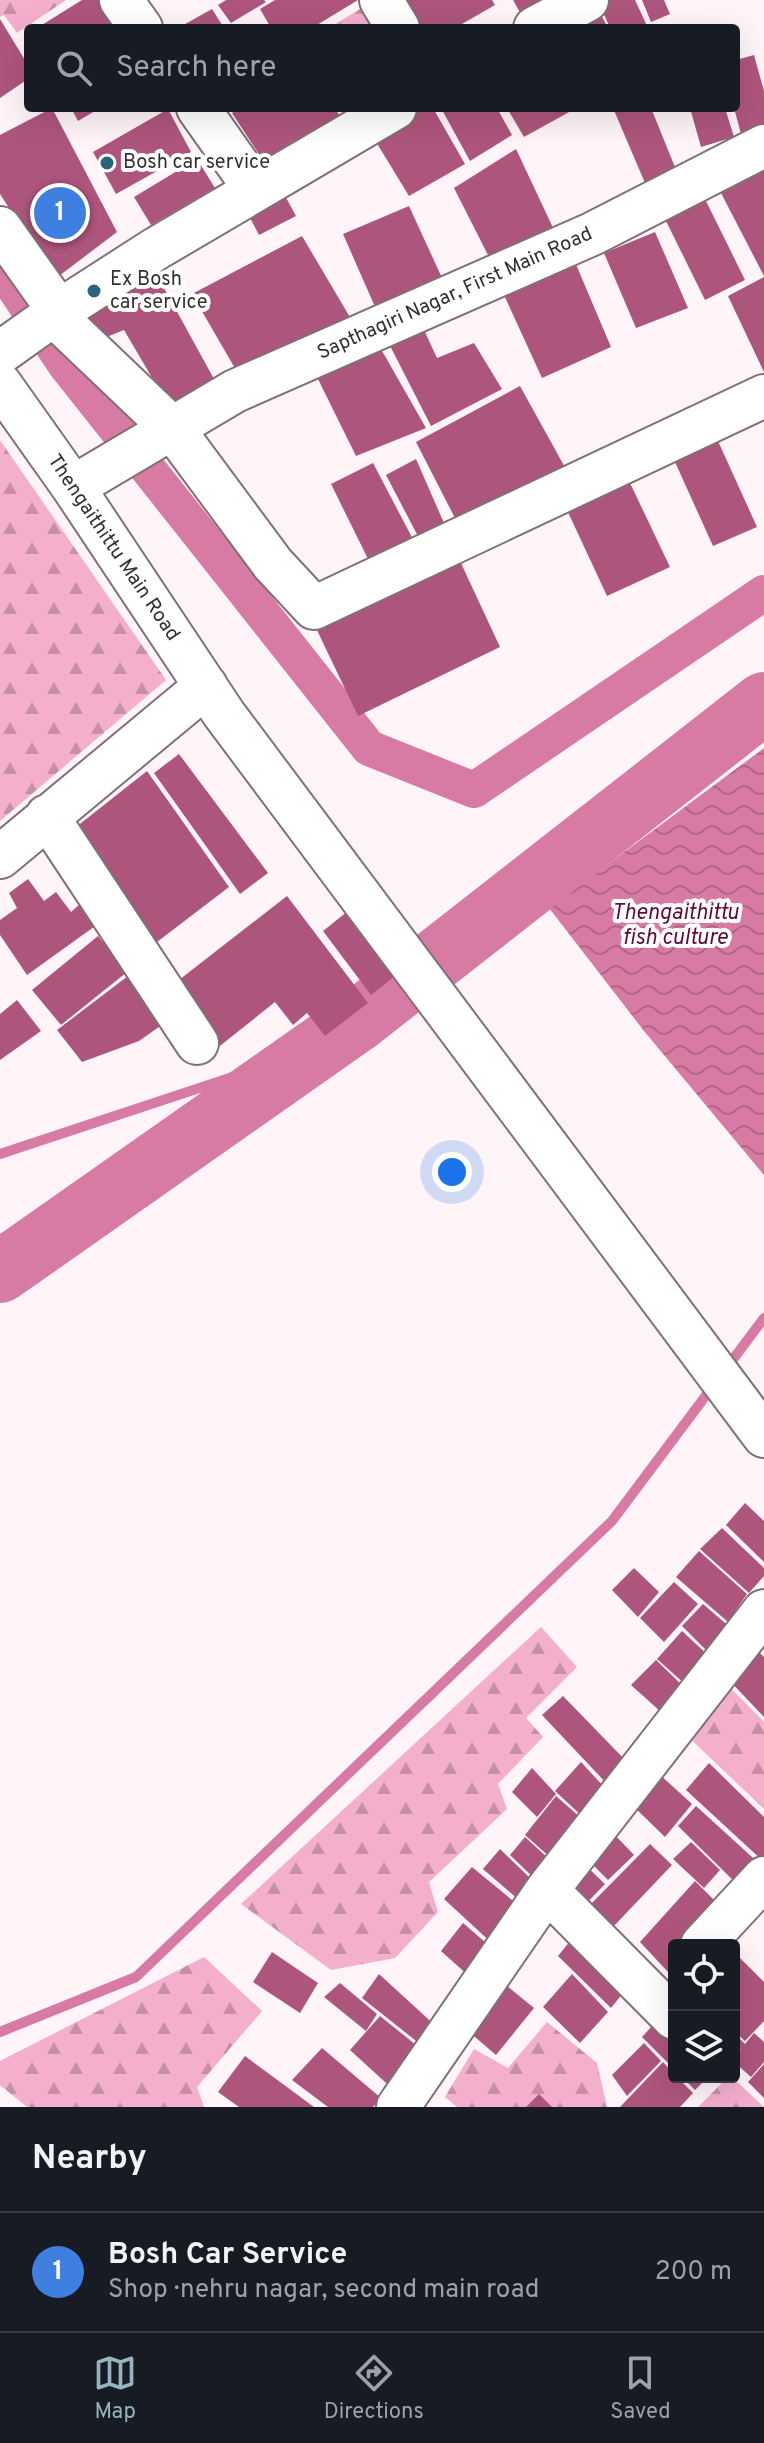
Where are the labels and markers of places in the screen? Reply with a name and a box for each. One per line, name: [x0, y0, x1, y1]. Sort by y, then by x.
place label: Bosh car service: [123, 150, 270, 176]
marker: Bosh car service: [98, 154, 116, 172]
pin: 1: [34, 183, 86, 243]
place label: Ex Bosh car service: [110, 267, 207, 316]
marker: Ex Bosh car service: [85, 282, 103, 300]

